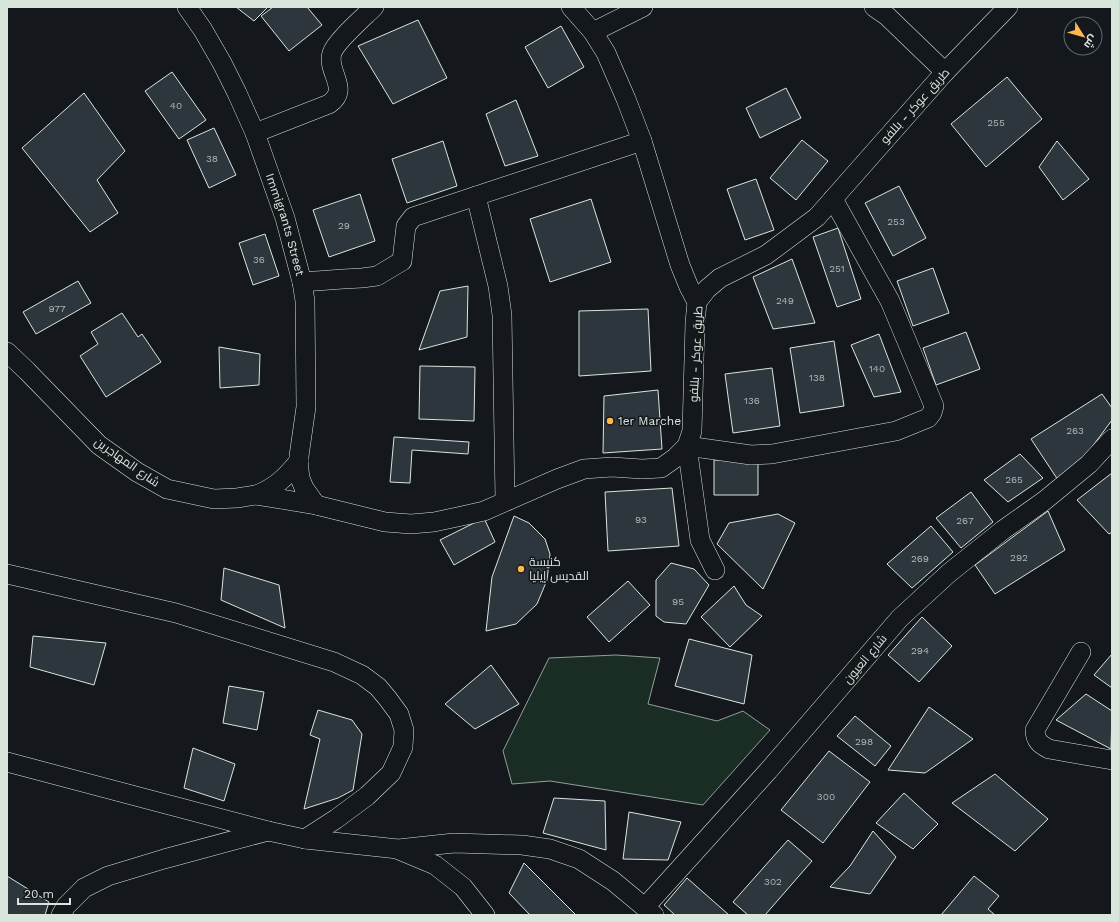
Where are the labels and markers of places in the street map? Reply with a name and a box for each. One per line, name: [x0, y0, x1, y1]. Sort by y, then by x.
place label: 1er Marche: [618, 414, 681, 428]
marker: 1er Marche: [605, 416, 615, 426]
place label: كنيسة القديس إيليا: [529, 555, 589, 583]
marker: كنيسة القديس إيليا: [516, 564, 526, 574]

